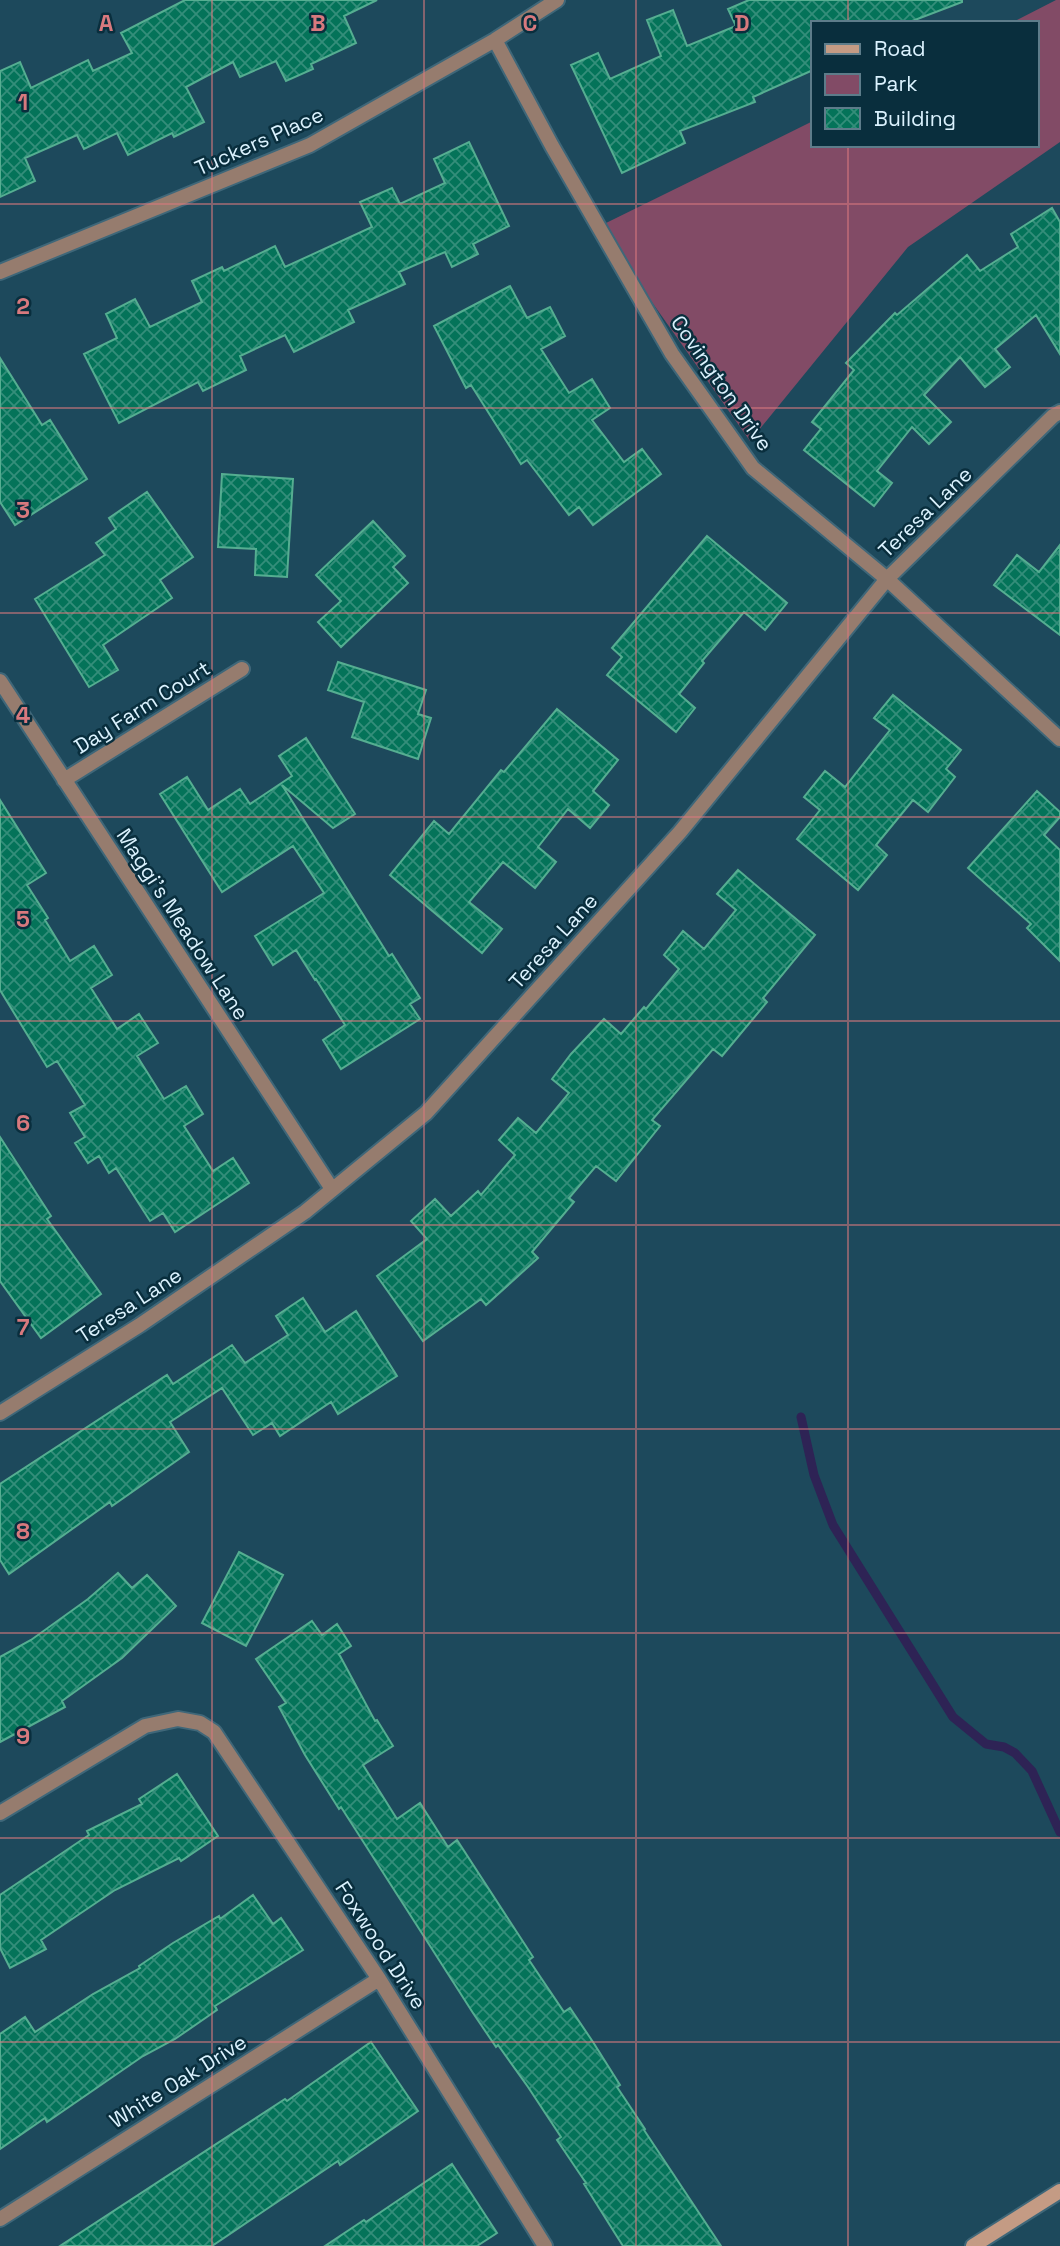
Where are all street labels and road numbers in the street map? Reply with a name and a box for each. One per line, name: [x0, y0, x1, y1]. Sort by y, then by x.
street label: Tuckers Place: [190, 101, 328, 181]
street label: Covington Drive: [665, 310, 779, 456]
street label: Teresa Lane: [872, 461, 978, 563]
street label: Day Farm Court: [69, 654, 215, 760]
street label: Maggi's Meadow Lane: [111, 823, 255, 1025]
street label: Teresa Lane: [503, 887, 603, 995]
street label: Teresa Lane: [71, 1261, 187, 1349]
street label: Foxwood Drive: [329, 1876, 433, 2014]
street label: White Oak Drive: [104, 2028, 252, 2134]

